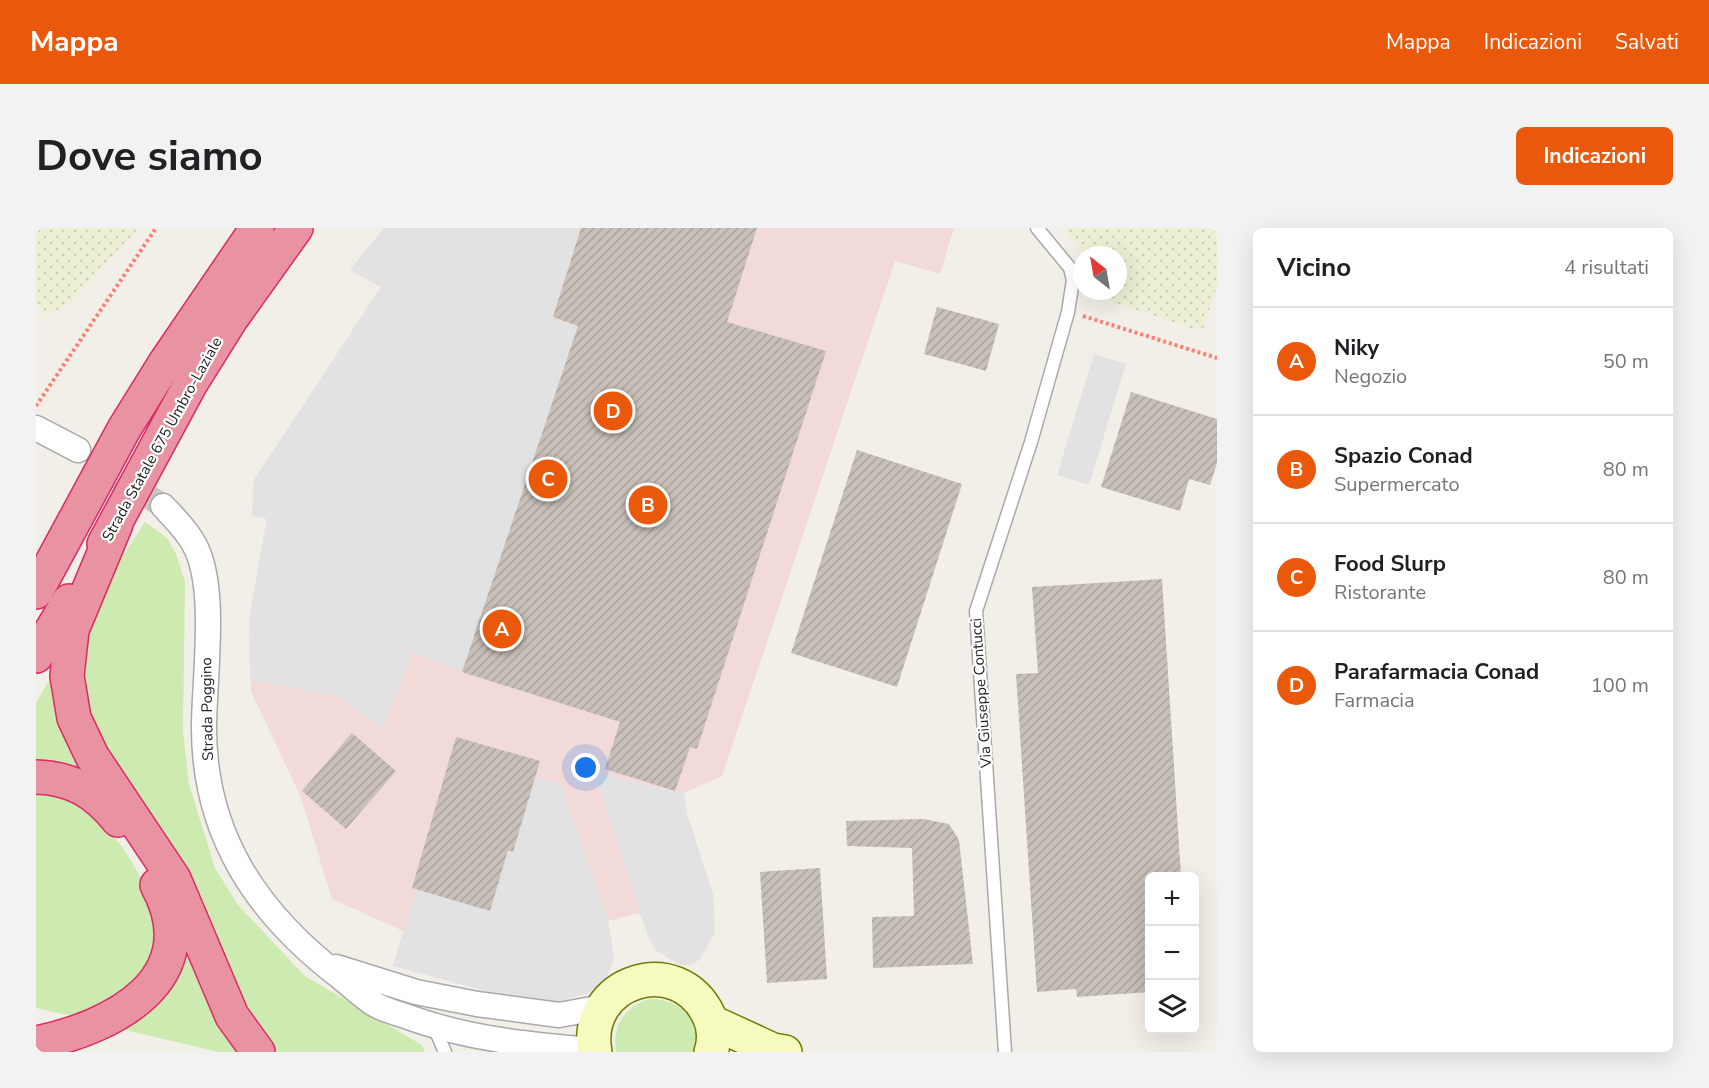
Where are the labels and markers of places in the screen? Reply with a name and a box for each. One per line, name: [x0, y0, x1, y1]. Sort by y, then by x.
pin: D: [594, 388, 632, 434]
pin: C: [528, 456, 568, 502]
pin: B: [628, 482, 668, 528]
pin: A: [482, 606, 522, 652]

